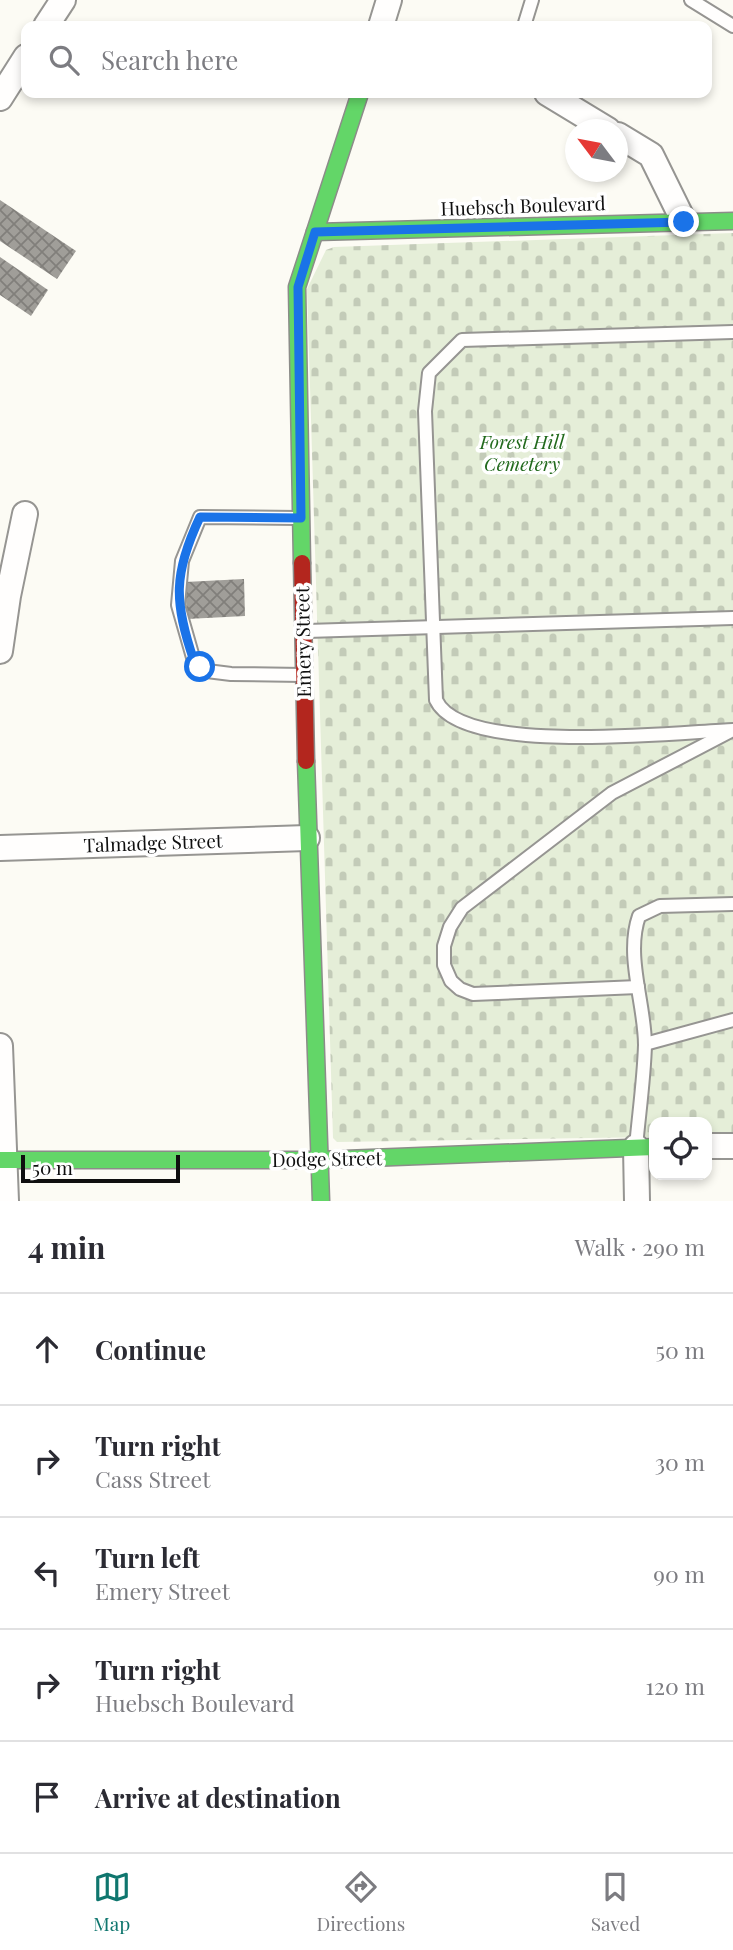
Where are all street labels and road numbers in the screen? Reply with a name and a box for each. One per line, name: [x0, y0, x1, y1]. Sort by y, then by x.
street label: Huebsch Boulevard: [440, 189, 606, 221]
street label: Emery Street: [288, 586, 316, 698]
street label: Talmadge Street: [83, 827, 223, 857]
street label: Dodge Street: [272, 1144, 383, 1172]

